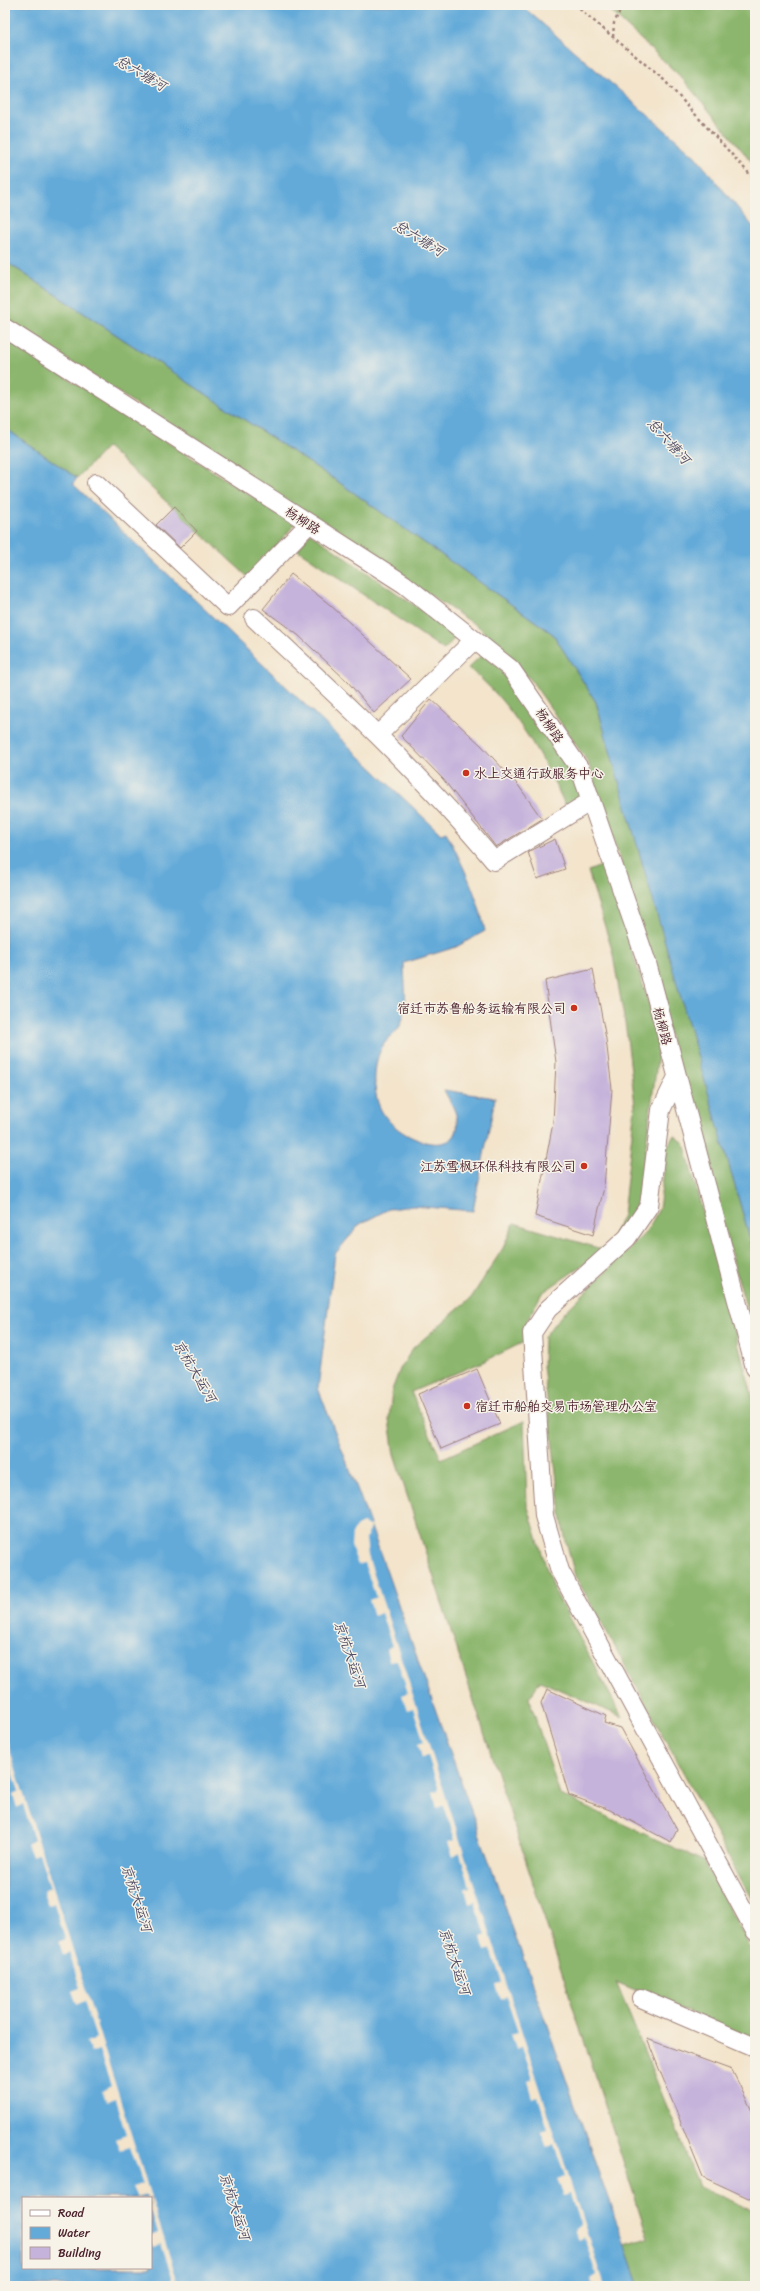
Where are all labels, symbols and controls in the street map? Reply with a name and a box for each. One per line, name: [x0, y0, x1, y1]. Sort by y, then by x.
water label: 总六塘河: [110, 49, 173, 99]
water label: 总六塘河: [388, 213, 451, 265]
water label: 总六塘河: [641, 412, 698, 472]
street label: 杨柳路: [280, 500, 325, 541]
street label: 杨柳路: [529, 703, 570, 748]
place label: 水上交通行政服务中心: [474, 762, 604, 785]
marker: 水上交通行政服务中心: [461, 768, 471, 778]
place label: 宿迁市苏鲁船务运输有限公司: [397, 997, 566, 1020]
marker: 宿迁市苏鲁船务运输有限公司: [569, 1003, 579, 1013]
street label: 杨柳路: [646, 1004, 679, 1048]
place label: 江苏雪枫环保科技有限公司: [420, 1155, 576, 1178]
marker: 江苏雪枫环保科技有限公司: [579, 1161, 589, 1171]
water label: 京杭大运河: [166, 1335, 224, 1409]
place label: 宿迁市船舶交易市场管理办公室: [475, 1395, 657, 1418]
marker: 宿迁市船舶交易市场管理办公室: [462, 1401, 472, 1411]
water label: 京杭大运河: [326, 1617, 373, 1693]
water label: 京杭大运河: [114, 1861, 160, 1937]
water label: 京杭大运河: [431, 1924, 478, 2000]
water label: 京杭大运河: [212, 2169, 258, 2245]
legend: [22, 2197, 152, 2269]
text: Road: [58, 2202, 85, 2224]
text: Water: [58, 2222, 91, 2244]
text: Building: [58, 2242, 101, 2264]

